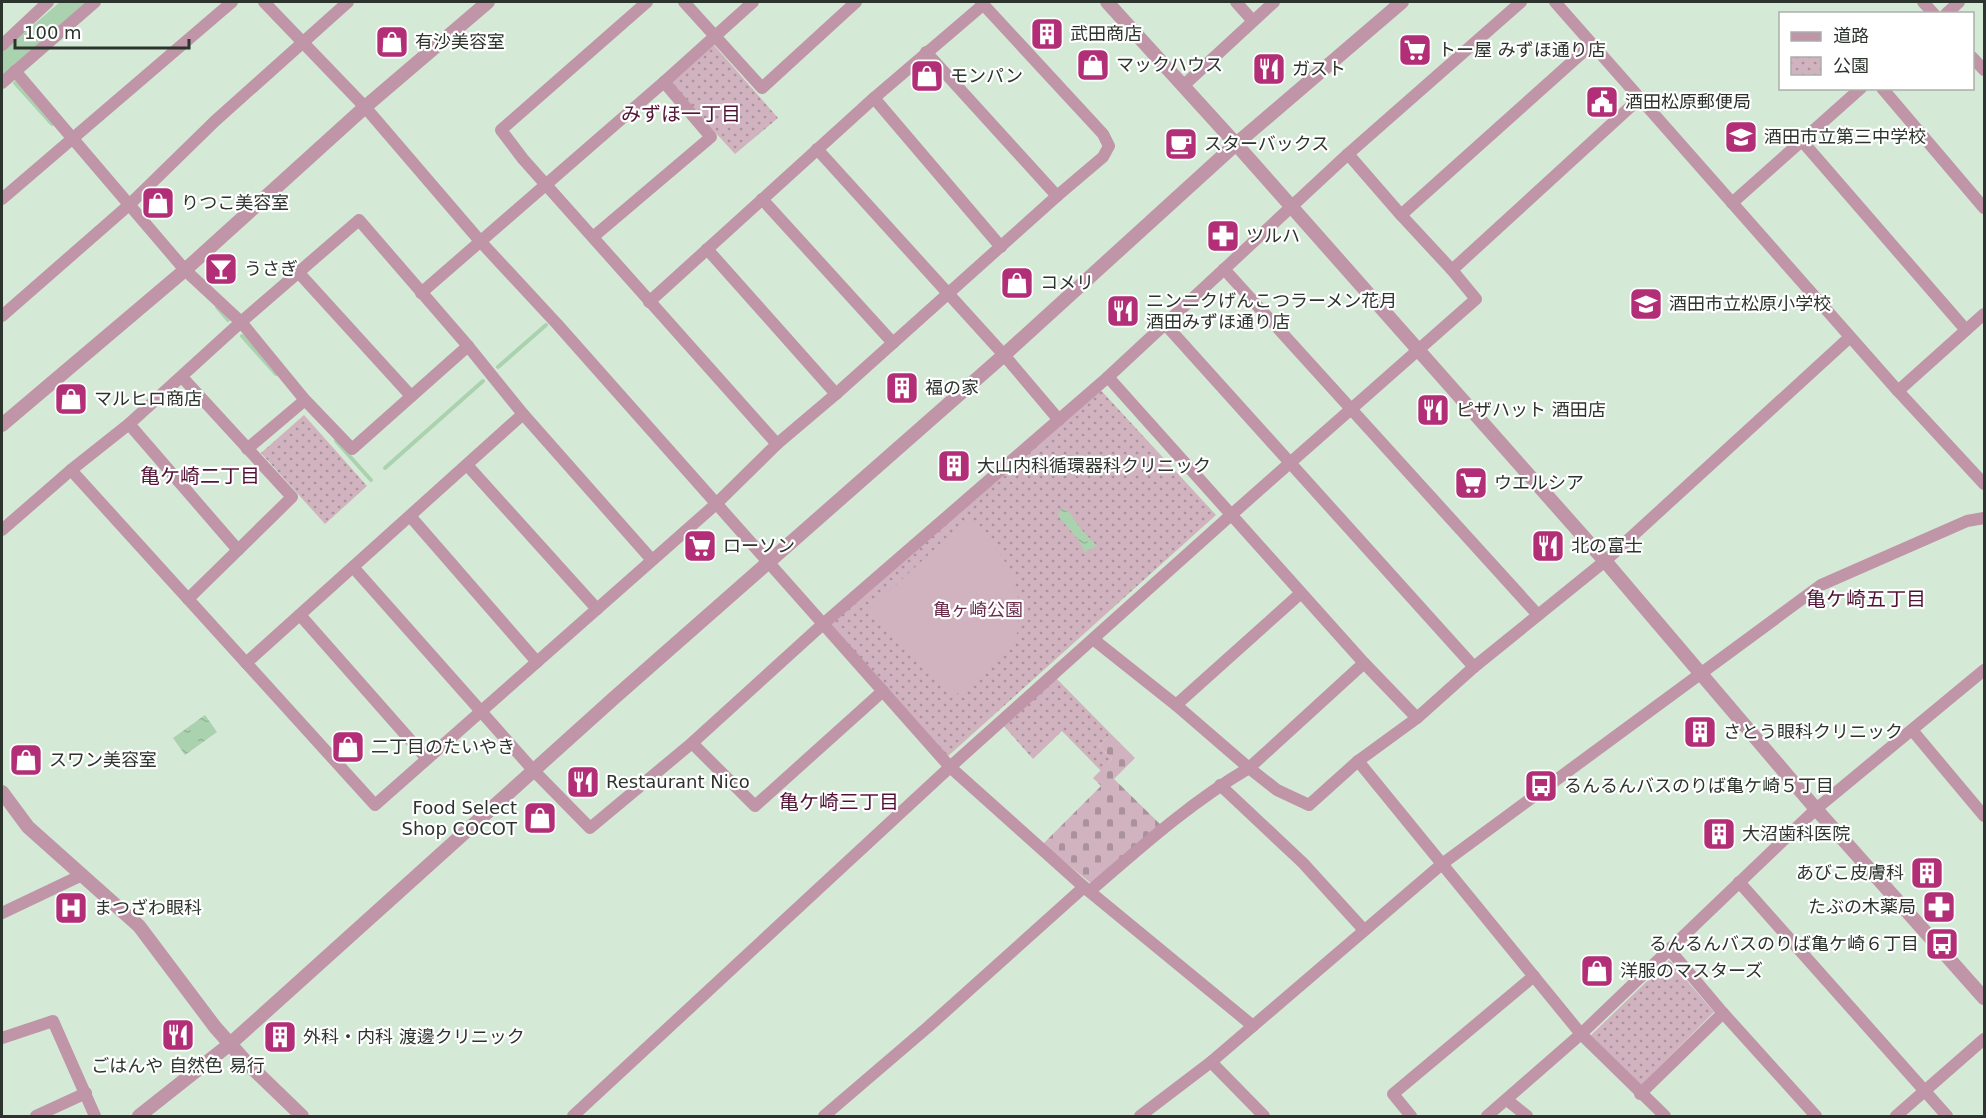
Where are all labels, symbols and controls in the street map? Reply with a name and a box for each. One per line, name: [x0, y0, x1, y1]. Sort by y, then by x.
scale bar: [15, 12, 189, 50]
legend: [1779, 12, 1974, 90]
building icon: 武田商店: [1029, 16, 1065, 52]
text: 100 m: [24, 22, 82, 43]
place label: 武田商店: [1070, 23, 1142, 44]
shop icon: 有沙美容室: [374, 24, 410, 60]
text: 道路: [1833, 25, 1869, 46]
place label: 有沙美容室: [415, 31, 505, 52]
supermarket icon: トー屋 みずほ通り店: [1397, 32, 1433, 68]
place label: トー屋 みずほ通り店: [1438, 39, 1606, 60]
shop icon: マックハウス: [1075, 47, 1111, 83]
restaurant icon: ガスト: [1251, 51, 1287, 87]
place label: マックハウス: [1116, 54, 1223, 75]
text: 公園: [1833, 55, 1869, 76]
shop icon: モンパン: [909, 58, 945, 94]
place label: ガスト: [1292, 58, 1346, 79]
place label: モンパン: [950, 65, 1023, 86]
public building icon: 酒田松原郵便局: [1584, 84, 1620, 120]
place label: 酒田松原郵便局: [1625, 91, 1751, 112]
district label: みずほ一丁目: [621, 102, 741, 126]
school or university icon: 酒田市立第三中学校: [1723, 119, 1759, 155]
cafe icon: スターバックス: [1163, 126, 1199, 162]
place label: 酒田市立第三中学校: [1764, 126, 1926, 147]
place label: スターバックス: [1204, 133, 1329, 154]
shop icon: りつこ美容室: [140, 185, 176, 221]
place label: りつこ美容室: [181, 192, 289, 213]
pharmacy icon: ツルハ: [1205, 218, 1241, 254]
place label: ツルハ: [1246, 225, 1300, 246]
bar icon: うさぎ: [203, 251, 239, 287]
place label: うさぎ: [244, 258, 298, 279]
shop icon: コメリ: [999, 265, 1035, 301]
place label: コメリ: [1040, 272, 1094, 293]
school or university icon: 酒田市立松原小学校: [1628, 286, 1664, 322]
place label: ニンニクげんこつラーメン花月 酒田みずほ通り店: [1146, 290, 1397, 332]
restaurant icon: ニンニクげんこつラーメン花月 酒田みずほ通り店: [1105, 293, 1141, 329]
place label: 酒田市立松原小学校: [1669, 293, 1831, 314]
building icon: 福の家: [884, 370, 920, 406]
place label: 福の家: [925, 377, 979, 398]
shop icon: マルヒロ商店: [53, 381, 89, 417]
place label: マルヒロ商店: [94, 388, 202, 409]
restaurant icon: ピザハット 酒田店: [1415, 392, 1451, 428]
place label: ピザハット 酒田店: [1456, 399, 1606, 420]
building icon: 大山内科循環器科クリニック: [936, 448, 972, 484]
place label: 大山内科循環器科クリニック: [977, 455, 1211, 476]
district label: 亀ケ崎二丁目: [140, 464, 260, 488]
supermarket icon: ウエルシア: [1453, 465, 1489, 501]
place label: ウエルシア: [1494, 472, 1584, 493]
supermarket icon: ローソン: [682, 528, 718, 564]
restaurant icon: 北の富士: [1530, 528, 1566, 564]
place label: ローソン: [723, 535, 795, 556]
place label: 北の富士: [1571, 535, 1643, 556]
district label: 亀ケ崎五丁目: [1806, 587, 1926, 611]
park label: 亀ヶ崎公園: [933, 599, 1023, 620]
building icon: さとう眼科クリニック: [1682, 714, 1718, 750]
place label: さとう眼科クリニック: [1723, 721, 1903, 742]
shop icon: 二丁目のたいやき: [330, 729, 366, 765]
place label: 二丁目のたいやき: [371, 736, 515, 757]
shop icon: スワン美容室: [8, 742, 44, 778]
place label: スワン美容室: [49, 749, 157, 770]
restaurant icon: Restaurant Nico: [565, 764, 601, 800]
bus stop icon: るんるんバスのりば亀ケ崎５丁目: [1523, 768, 1559, 804]
place label: Restaurant Nico: [606, 771, 750, 792]
place label: るんるんバスのりば亀ケ崎５丁目: [1564, 775, 1834, 796]
district label: 亀ケ崎三丁目: [779, 790, 899, 814]
place label: Food Select Shop COCOT: [402, 797, 518, 839]
shop icon: Food Select Shop COCOT: [522, 800, 558, 836]
building icon: 大沼歯科医院: [1701, 816, 1737, 852]
place label: 大沼歯科医院: [1742, 823, 1850, 844]
building icon: あびこ皮膚科: [1909, 855, 1945, 891]
place label: あびこ皮膚科: [1796, 862, 1904, 883]
pharmacy icon: たぶの木薬局: [1921, 889, 1957, 925]
hospital icon: まつざわ眼科: [53, 890, 89, 926]
place label: たぶの木薬局: [1808, 896, 1916, 917]
place label: まつざわ眼科: [94, 897, 202, 918]
bus stop icon: るんるんバスのりば亀ケ崎６丁目: [1924, 926, 1960, 962]
place label: るんるんバスのりば亀ケ崎６丁目: [1649, 933, 1919, 954]
shop icon: 洋服のマスターズ: [1579, 953, 1615, 989]
place label: 洋服のマスターズ: [1620, 960, 1763, 981]
restaurant icon: ごはんや 自然色 易行: [160, 1017, 196, 1053]
building icon: 外科・内科 渡邊クリニック: [262, 1019, 298, 1055]
place label: 外科・内科 渡邊クリニック: [303, 1026, 525, 1047]
place label: ごはんや 自然色 易行: [91, 1055, 265, 1076]

